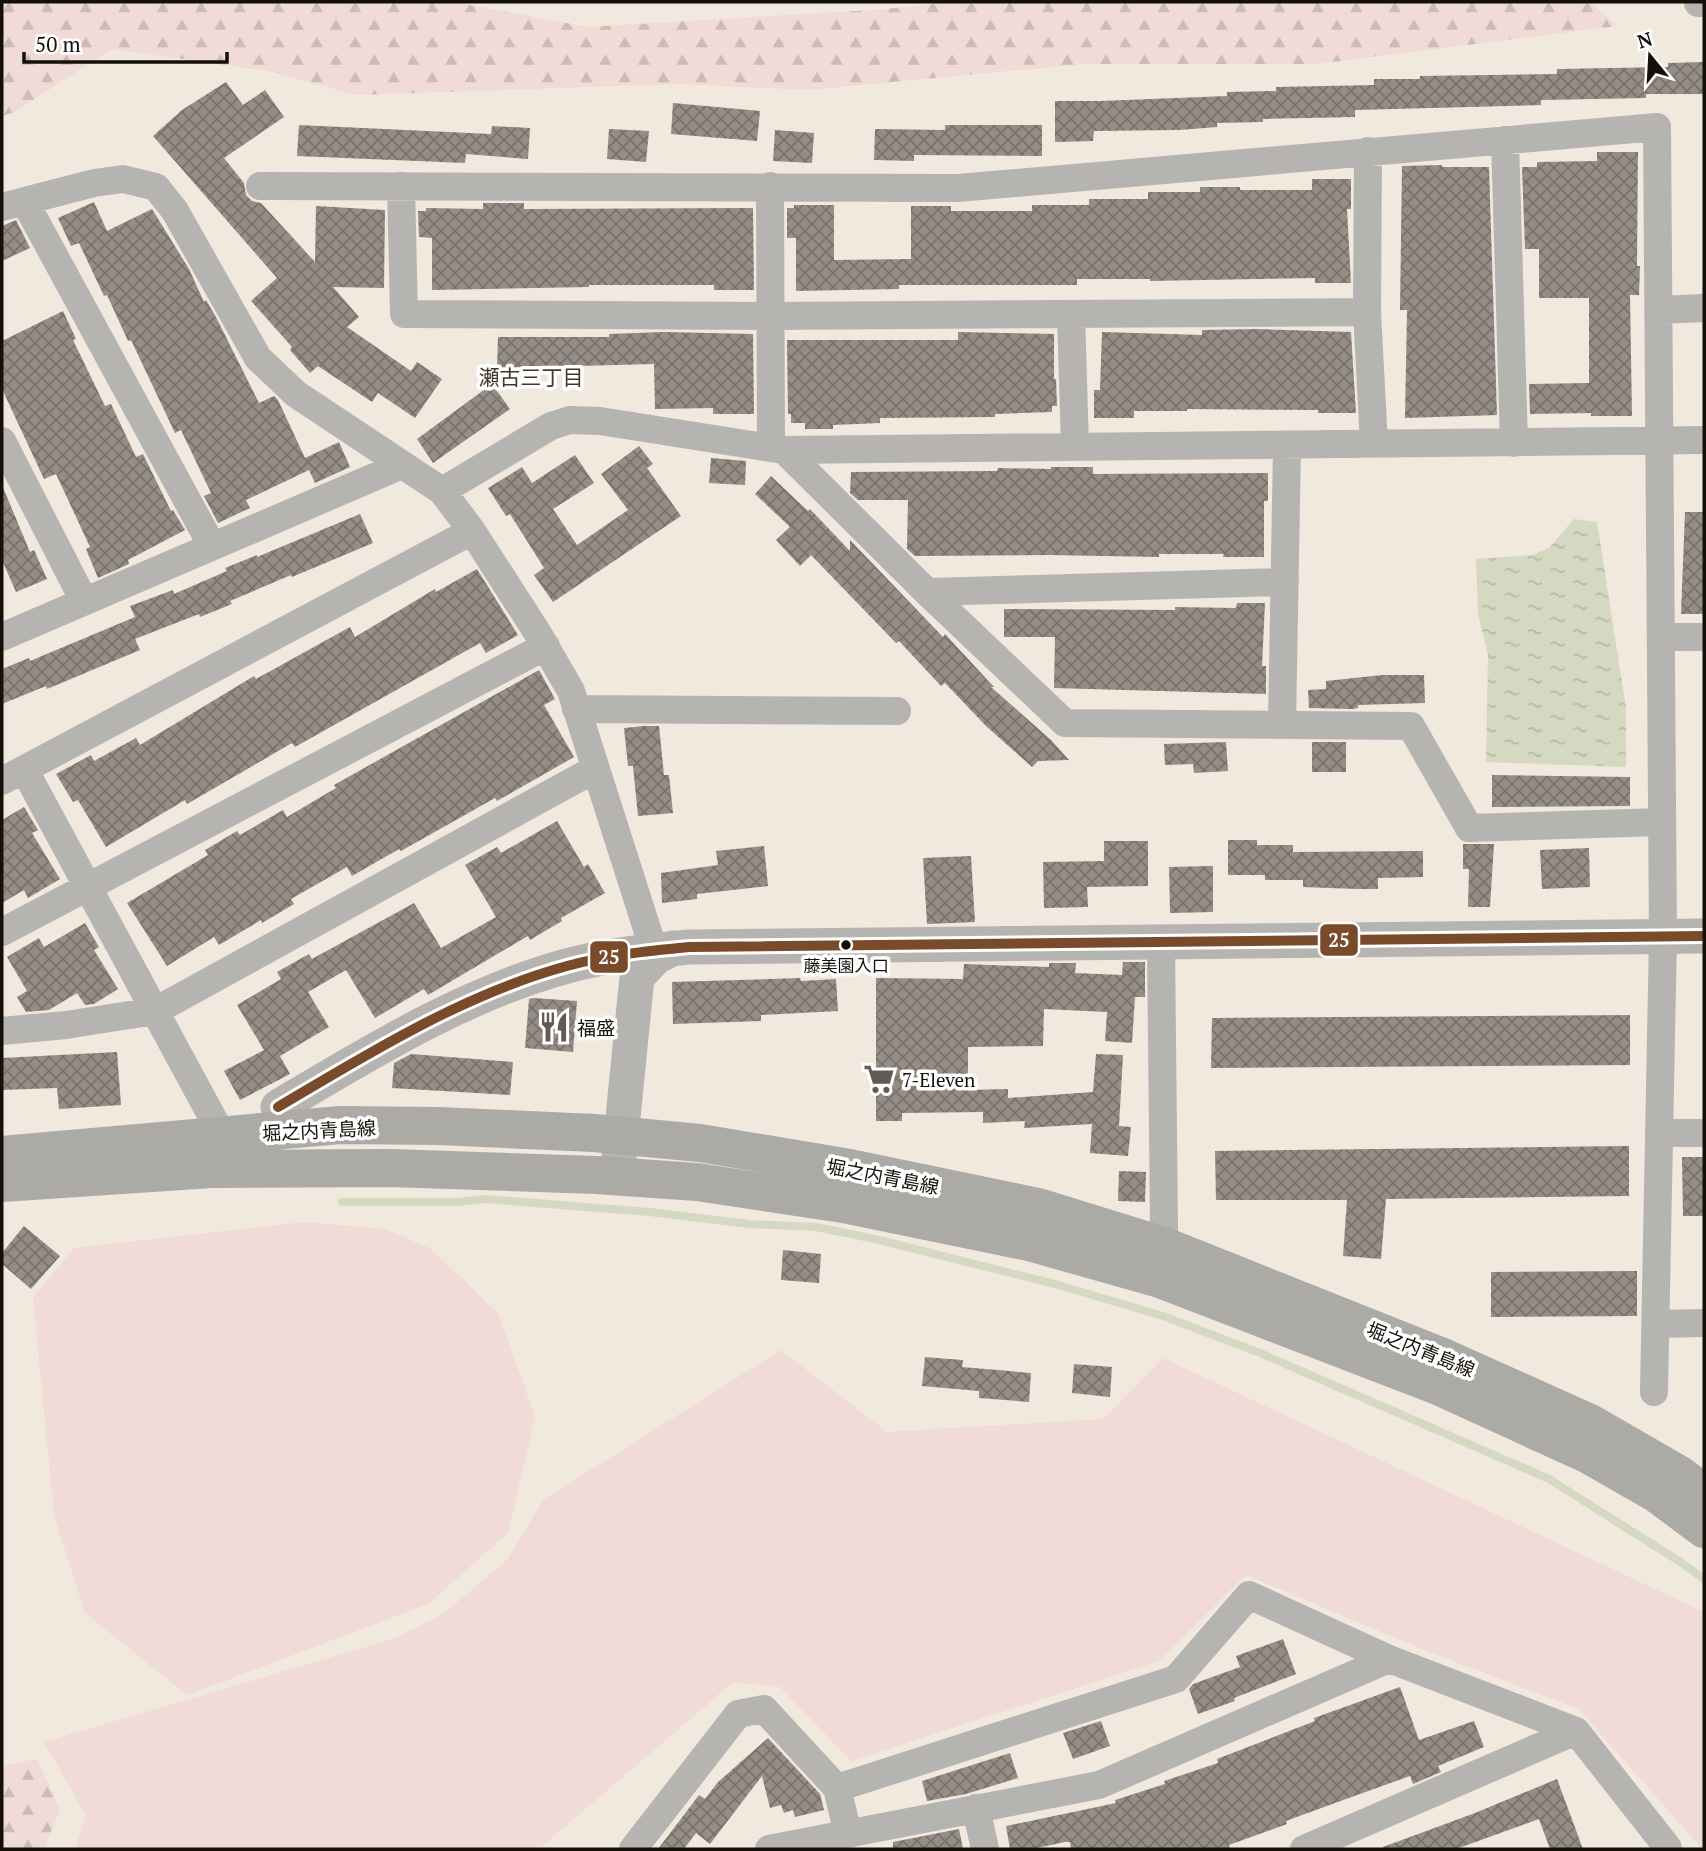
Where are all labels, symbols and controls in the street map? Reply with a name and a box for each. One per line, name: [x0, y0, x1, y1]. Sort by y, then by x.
scale bar: [24, 21, 228, 65]
north arrow: [1615, 21, 1685, 91]
text: N: [1634, 25, 1656, 53]
text: 50 m: [35, 30, 81, 58]
district label: 瀬古三丁目: [479, 363, 584, 391]
line badge: 25: [1319, 923, 1359, 957]
text: 25: [1328, 927, 1350, 952]
marker: 藤美園入口: [839, 938, 853, 952]
line badge: 25: [589, 940, 629, 974]
text: 25: [598, 944, 620, 969]
place label: 藤美園入口: [804, 954, 889, 977]
restaurant icon: 福盛: [537, 1010, 571, 1044]
place label: 福盛: [577, 1015, 615, 1040]
supermarket icon: 7-Eleven: [862, 1062, 896, 1096]
place label: 7-Eleven: [902, 1067, 975, 1092]
street label: 堀之内青島線: [261, 1115, 377, 1145]
street label: 堀之内青島線: [825, 1153, 941, 1199]
street label: 堀之内青島線: [1363, 1316, 1479, 1382]

